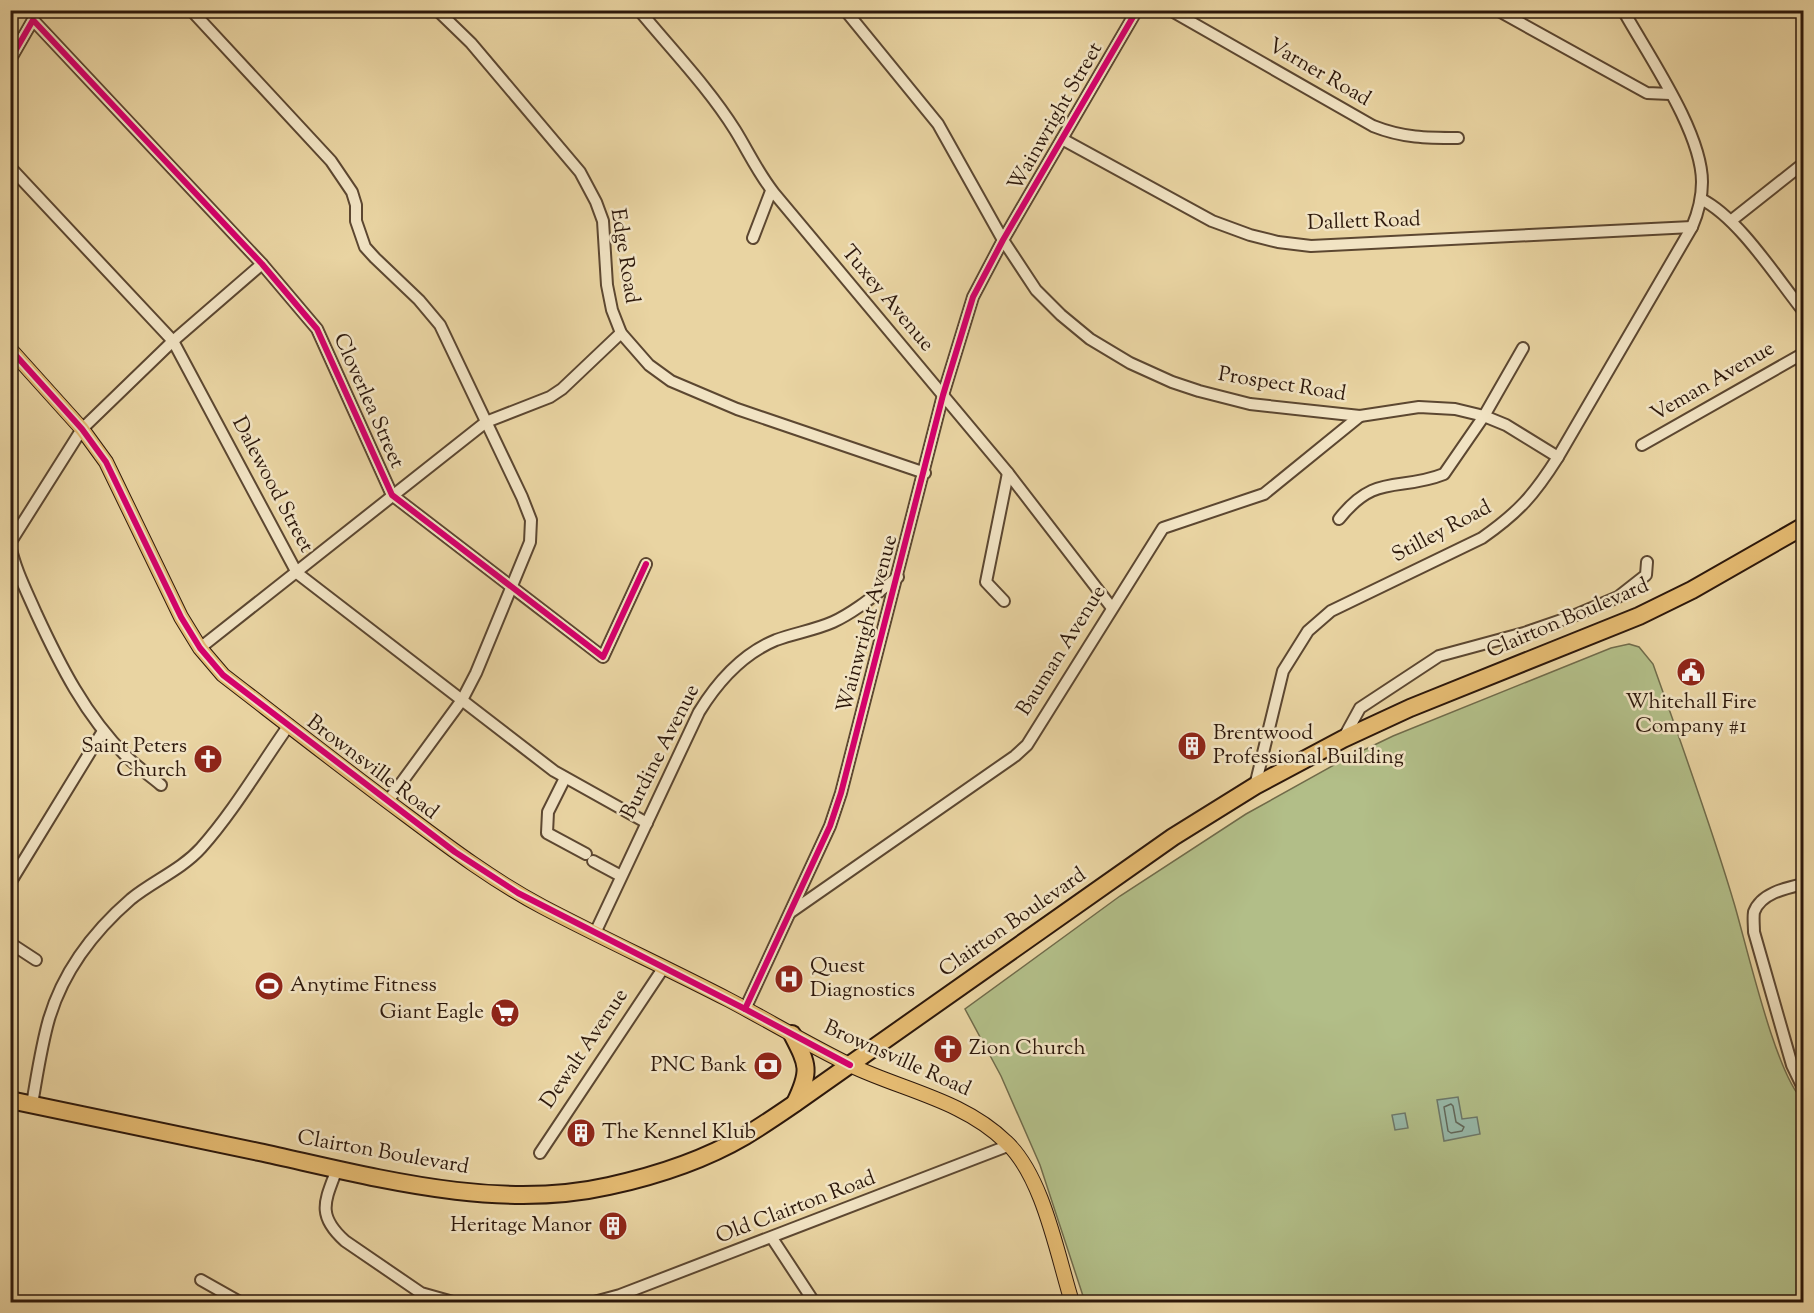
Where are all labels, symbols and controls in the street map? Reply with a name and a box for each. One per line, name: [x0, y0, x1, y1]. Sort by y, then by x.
street label: Varner Road: [1262, 31, 1376, 115]
street label: Wainwright Street: [1001, 37, 1111, 197]
street label: Dallett Road: [1307, 205, 1421, 239]
street label: Edge Road: [602, 206, 646, 306]
street label: Tuxey Avenue: [833, 239, 941, 359]
street label: Cloverlea Street: [325, 329, 411, 473]
street label: Veman Avenue: [1645, 334, 1781, 430]
street label: Prospect Road: [1216, 360, 1348, 410]
street label: Dalewood Street: [224, 412, 320, 558]
street label: Stilley Road: [1387, 493, 1497, 571]
street label: Wainwright Avenue: [830, 532, 906, 716]
street label: Clairton Boulevard: [1482, 571, 1654, 667]
street label: Bauman Avenue: [1010, 580, 1114, 722]
public building icon: Whitehall Fire Company #1: [1675, 656, 1707, 688]
street label: Burdine Avenue: [614, 679, 708, 825]
place label: Whitehall Fire Company #1: [1625, 688, 1757, 742]
street label: Brownsville Road: [300, 708, 444, 828]
place label: Brentwood Professional Building: [1213, 719, 1404, 773]
building icon: Brentwood Professional Building: [1176, 730, 1208, 762]
place label: Saint Peters Church: [81, 732, 187, 786]
church icon: Saint Peters Church: [192, 743, 224, 775]
street label: Clairton Boulevard: [933, 861, 1093, 985]
place label: Quest Diagnostics: [810, 952, 915, 1006]
hospital icon: Quest Diagnostics: [773, 963, 805, 995]
sports icon: Anytime Fitness: [253, 970, 285, 1002]
place label: Anytime Fitness: [290, 971, 437, 1001]
street label: Dewalt Avenue: [534, 983, 636, 1115]
supermarket icon: Giant Eagle: [489, 997, 521, 1029]
place label: Giant Eagle: [380, 998, 484, 1028]
street label: Brownsville Road: [819, 1013, 976, 1105]
church icon: Zion Church: [932, 1033, 964, 1065]
place label: Zion Church: [969, 1034, 1086, 1064]
bank icon: PNC Bank: [752, 1050, 784, 1082]
place label: PNC Bank: [651, 1051, 748, 1081]
building icon: The Kennel Klub: [565, 1117, 597, 1149]
place label: The Kennel Klub: [602, 1118, 756, 1148]
street label: Clairton Boulevard: [295, 1123, 471, 1183]
street label: Old Clairton Road: [712, 1164, 880, 1252]
building icon: Heritage Manor: [597, 1210, 629, 1242]
place label: Heritage Manor: [450, 1211, 592, 1241]

